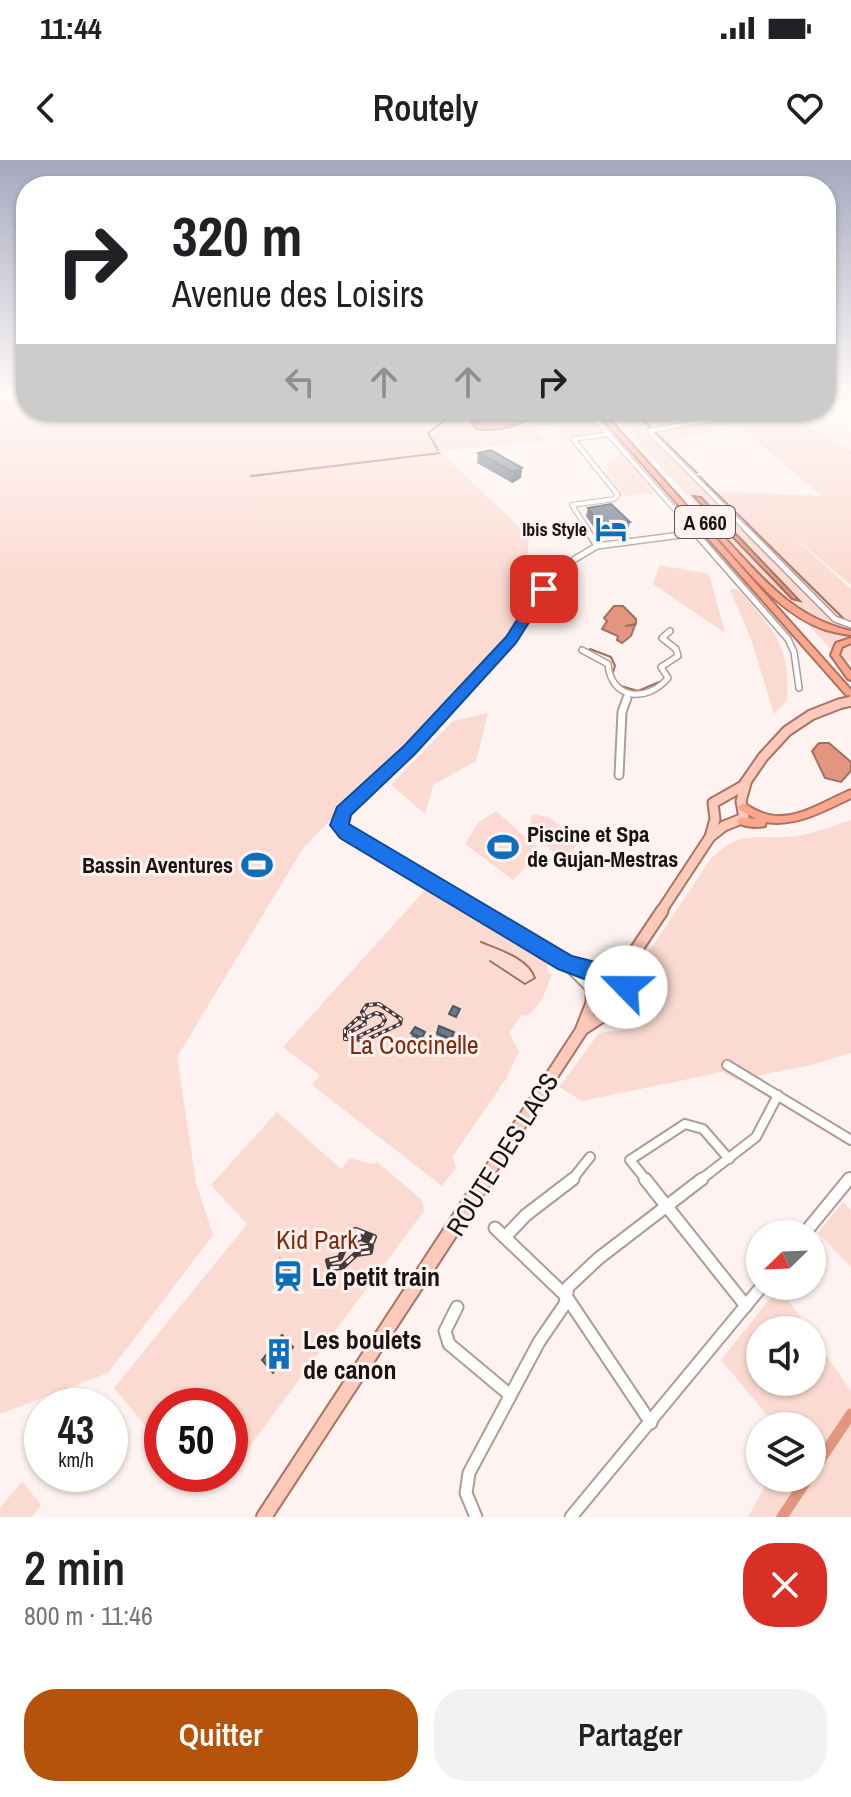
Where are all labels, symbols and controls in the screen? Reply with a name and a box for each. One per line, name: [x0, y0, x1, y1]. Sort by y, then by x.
text: 11:44: [40, 8, 102, 48]
text: Routely: [373, 84, 478, 132]
icon: back: [24, 86, 68, 130]
icon: heart: [783, 86, 827, 130]
text: 320 m: [172, 198, 302, 273]
icon: right: [40, 208, 144, 312]
text: Avenue des Loisirs: [172, 270, 424, 318]
icon: left: [278, 360, 322, 404]
icon: ahead: [362, 360, 406, 404]
icon: ahead: [446, 360, 490, 404]
icon: right: [530, 360, 574, 404]
road number: A 660: [675, 506, 735, 538]
hotel icon: Ibis Style: [594, 512, 628, 546]
place label: Ibis Style: [522, 517, 587, 542]
pin: [510, 555, 578, 623]
icon: arrive: [522, 567, 566, 611]
place label: Piscine et Spa de Gujan-Mestras: [527, 819, 678, 874]
sports icon: Piscine et Spa de Gujan-Mestras: [486, 830, 520, 864]
sports icon: Bassin Aventures: [240, 848, 274, 882]
place label: Bassin Aventures: [82, 850, 233, 880]
position arrow: [584, 945, 668, 1029]
park label: La Coccinelle: [349, 1027, 479, 1062]
street label: ROUTE DES LACS: [438, 1066, 566, 1242]
north arrow: [746, 1220, 826, 1300]
map controls: [746, 1220, 826, 1492]
park label: Kid Park: [276, 1222, 358, 1257]
station icon: Le petit train: [271, 1259, 305, 1293]
place label: Le petit train: [312, 1259, 440, 1294]
button: sound: [746, 1316, 826, 1396]
place label: Les boulets de canon: [303, 1322, 421, 1387]
building icon: Les boulets de canon: [262, 1337, 296, 1371]
speed limit sign: 50: [144, 1388, 248, 1492]
text: 43: [58, 1403, 94, 1456]
button: layers: [746, 1412, 826, 1492]
text: km/h: [58, 1446, 94, 1473]
text: 2 min: [24, 1535, 125, 1600]
button: close: [743, 1543, 827, 1627]
text: 800 m · 11:46: [24, 1598, 153, 1633]
button: Quitter: [24, 1689, 418, 1781]
button: Partager: [434, 1689, 827, 1781]

